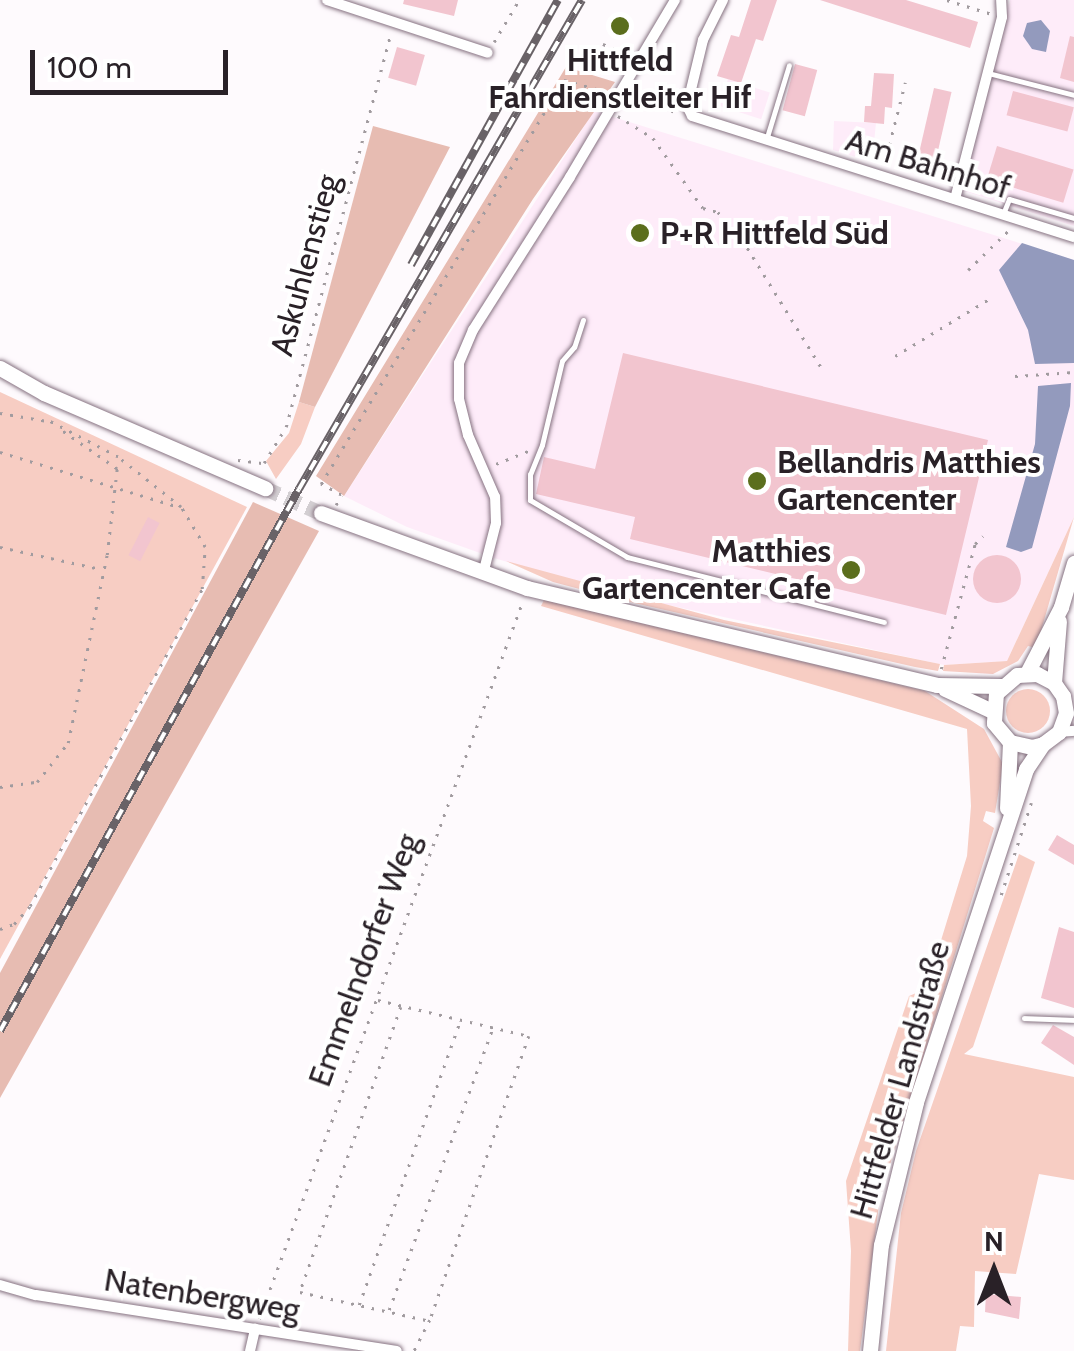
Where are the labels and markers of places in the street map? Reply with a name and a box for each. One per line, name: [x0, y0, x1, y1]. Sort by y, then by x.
marker: Hittfeld Fahrdienstleiter Hif: [609, 15, 631, 37]
place label: Hittfeld Fahrdienstleiter Hif: [488, 42, 752, 117]
place label: P+R Hittfeld Süd: [660, 214, 889, 252]
marker: P+R Hittfeld Süd: [629, 222, 651, 244]
place label: Bellandris Matthies Gartencenter: [777, 444, 1041, 519]
marker: Bellandris Matthies Gartencenter: [746, 470, 768, 492]
place label: Matthies Gartencenter Cafe: [582, 533, 831, 608]
marker: Matthies Gartencenter Cafe: [840, 559, 862, 581]

